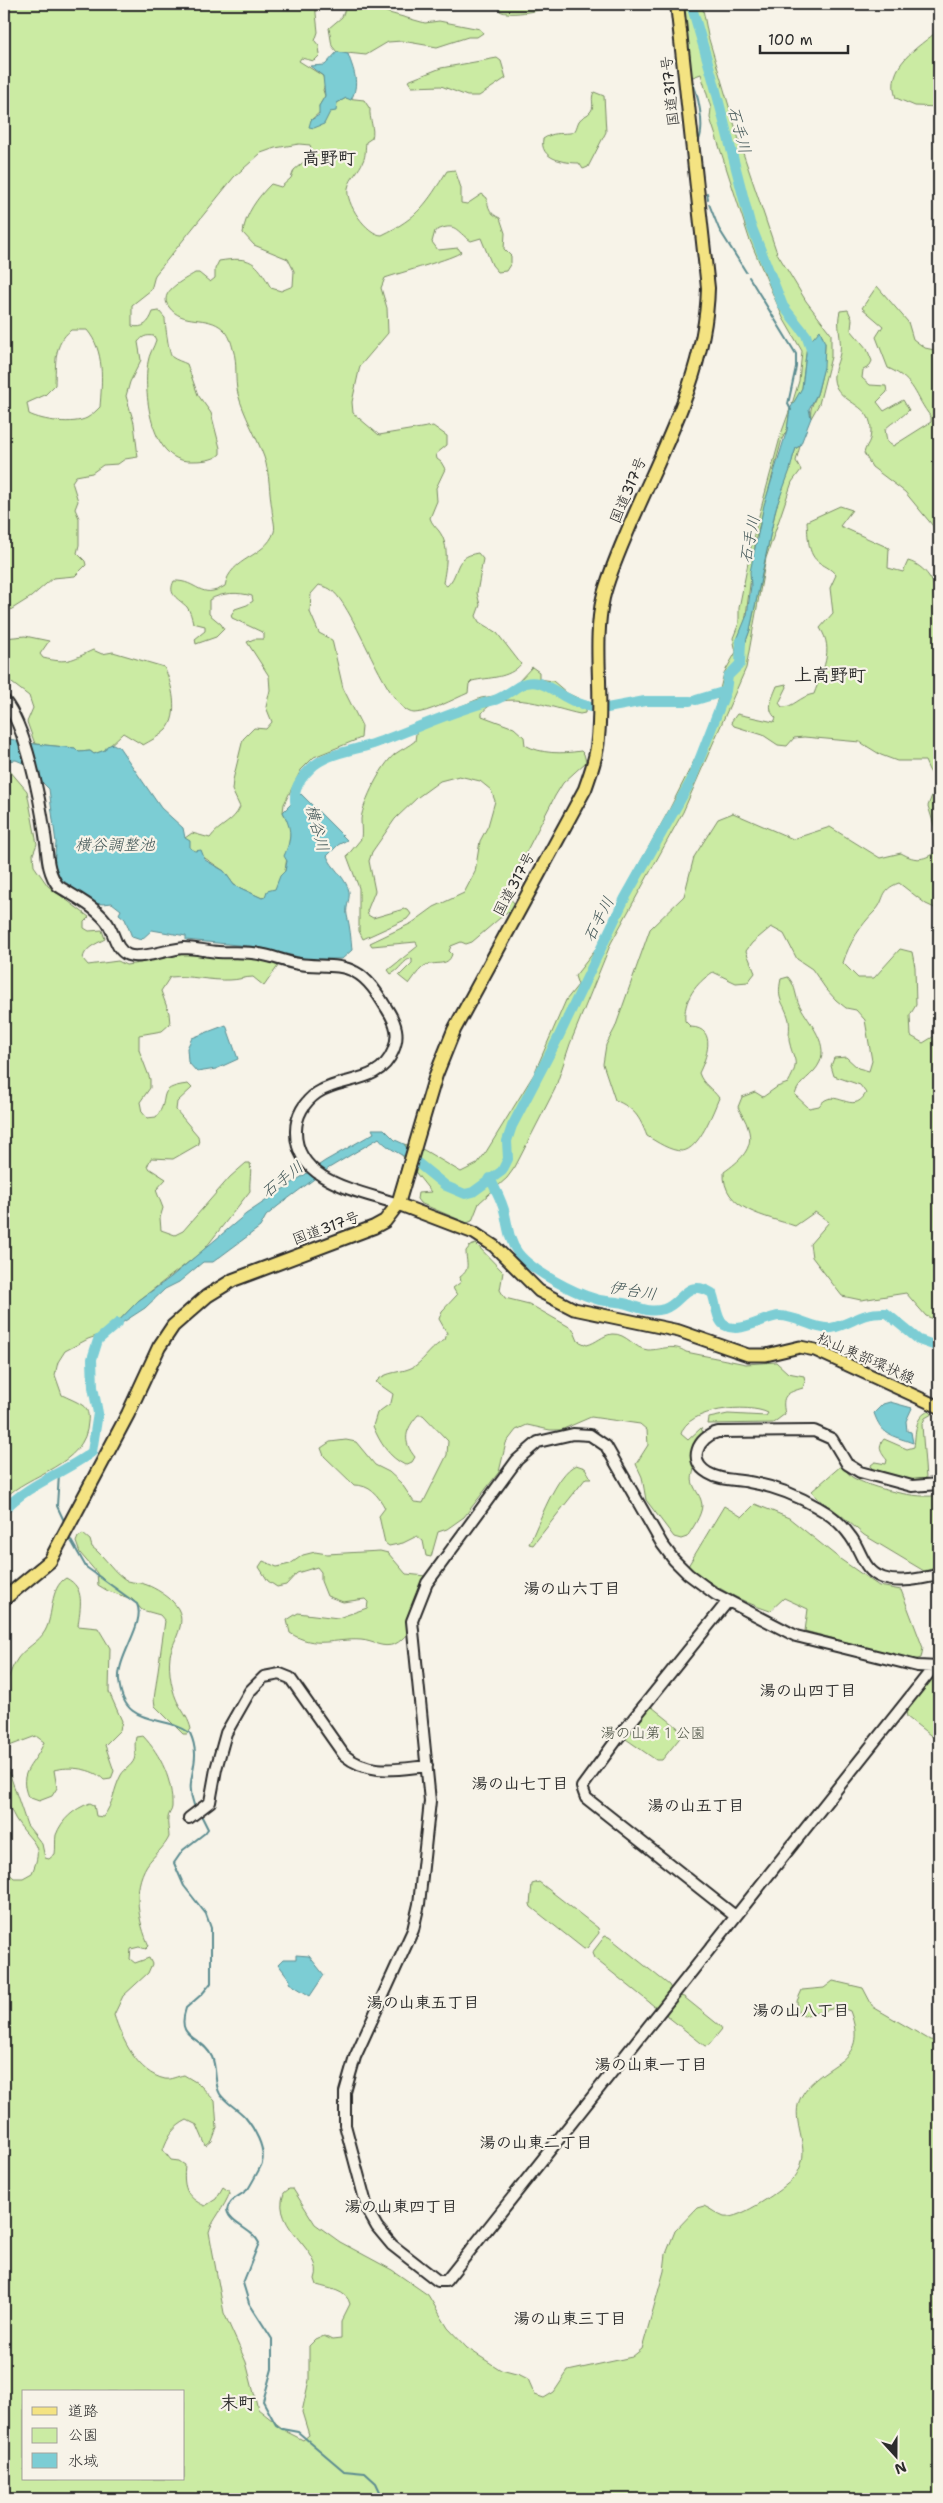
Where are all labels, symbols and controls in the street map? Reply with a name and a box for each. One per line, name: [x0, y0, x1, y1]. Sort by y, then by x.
scale bar: [760, 22, 848, 54]
text: 100 m: [768, 30, 813, 50]
street label: 国道317号: [656, 55, 684, 127]
water label: 石手川: [723, 104, 756, 156]
district label: 高野町: [302, 146, 356, 170]
street label: 国道317号: [605, 454, 651, 526]
water label: 石手川: [735, 514, 764, 565]
district label: 上高野町: [794, 663, 866, 687]
water label: 横谷川: [301, 802, 334, 854]
water label: 横谷調整池: [75, 834, 156, 855]
street label: 国道317号: [489, 848, 539, 920]
water label: 石手川: [578, 893, 619, 945]
water label: 石手川: [257, 1156, 308, 1202]
street label: 国道317号: [289, 1207, 363, 1249]
water label: 伊台川: [608, 1276, 658, 1305]
street label: 松山東部環状線: [814, 1328, 918, 1388]
district label: 湯の山六丁目: [524, 1578, 620, 1599]
district label: 湯の山四丁目: [760, 1680, 856, 1701]
park label: 湯の山第１公園: [600, 1723, 706, 1743]
district label: 湯の山七丁目: [472, 1773, 568, 1794]
district label: 湯の山五丁目: [648, 1795, 744, 1816]
district label: 湯の山東五丁目: [367, 1992, 479, 2013]
district label: 湯の山八丁目: [753, 2000, 849, 2021]
district label: 湯の山東一丁目: [595, 2054, 707, 2075]
district label: 湯の山東二丁目: [480, 2132, 592, 2153]
district label: 湯の山東四丁目: [345, 2196, 457, 2217]
district label: 湯の山東三丁目: [514, 2308, 626, 2329]
legend: [22, 2390, 185, 2480]
district label: 末町: [220, 2391, 256, 2415]
text: 道路: [68, 2401, 98, 2421]
text: 公園: [68, 2425, 98, 2445]
north arrow: [870, 2430, 920, 2480]
text: 水域: [68, 2451, 98, 2471]
text: N: [892, 2458, 909, 2479]

